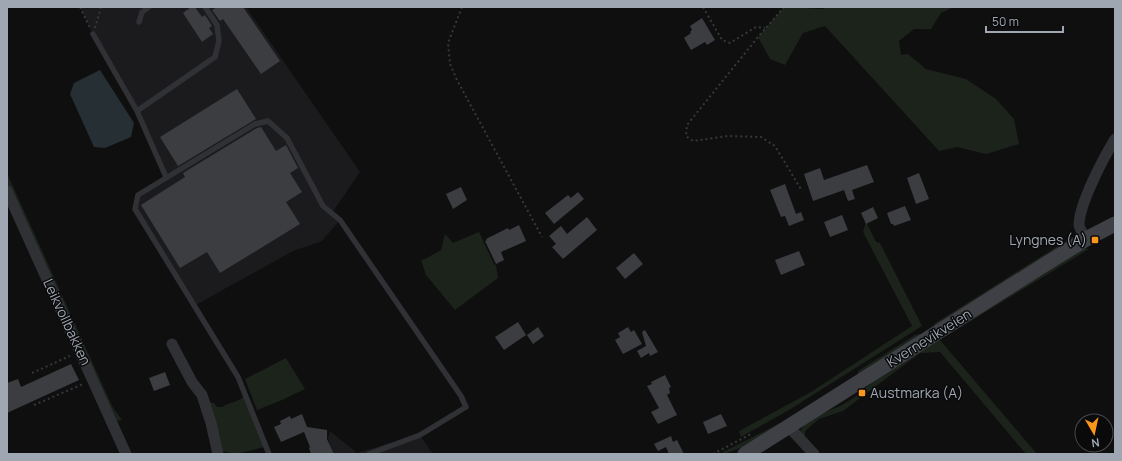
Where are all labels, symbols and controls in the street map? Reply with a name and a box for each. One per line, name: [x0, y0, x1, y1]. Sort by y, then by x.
scale bar: [986, 8, 1063, 34]
text: 50 m: [992, 13, 1019, 30]
place label: Lyngnes (A): [1009, 230, 1087, 249]
marker: Lyngnes (A): [1090, 235, 1100, 245]
street label: Leikvollbakken: [39, 275, 96, 368]
street label: Kvernevikveien: [883, 304, 975, 371]
place label: Austmarka (A): [870, 383, 963, 402]
marker: Austmarka (A): [857, 388, 867, 398]
north arrow: [1074, 413, 1114, 453]
text: N: [1090, 435, 1101, 451]

